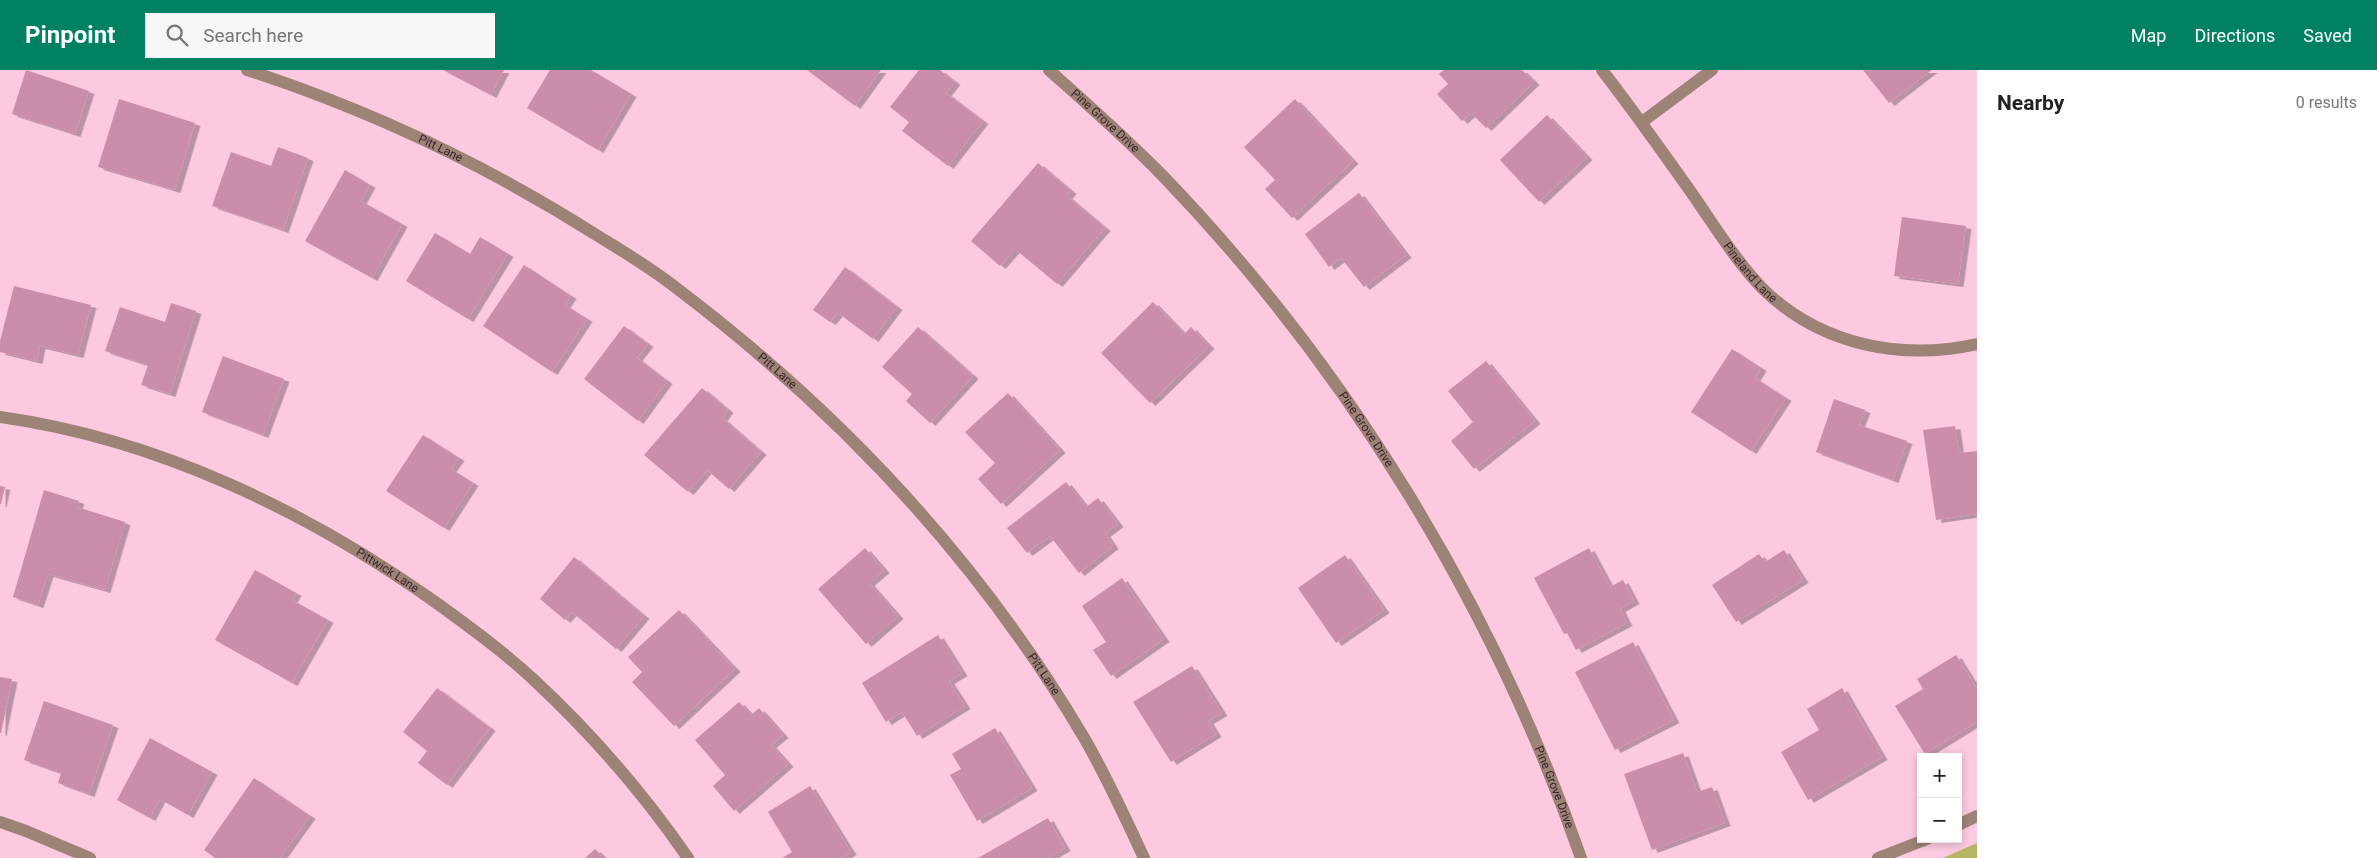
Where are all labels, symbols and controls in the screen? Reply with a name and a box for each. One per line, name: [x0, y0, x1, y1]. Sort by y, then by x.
search box: [145, 13, 495, 58]
text: Pinpoint: [25, 21, 115, 49]
icon: search: [163, 21, 191, 49]
text: Search here: [203, 24, 303, 47]
text: Map: [2131, 25, 2166, 46]
text: Directions: [2194, 25, 2275, 46]
text: Saved: [2303, 25, 2352, 46]
street label: Pine Grove Drive: [1068, 86, 1142, 156]
text: Nearby: [1997, 91, 2064, 115]
text: 0 results: [2296, 93, 2357, 112]
street label: Pitt Lane: [416, 132, 465, 165]
street label: Pineland Lane: [1720, 239, 1780, 306]
street label: Pitt Lane: [755, 350, 800, 392]
street label: Pine Grove Drive: [1336, 389, 1396, 470]
street label: Pittwick Lane: [354, 545, 422, 596]
street label: Pitt Lane: [1025, 650, 1063, 698]
street label: Pine Grove Drive: [1532, 744, 1577, 830]
map controls: [1917, 753, 1962, 843]
button: +: [1917, 753, 1962, 798]
button: −: [1917, 798, 1962, 843]

